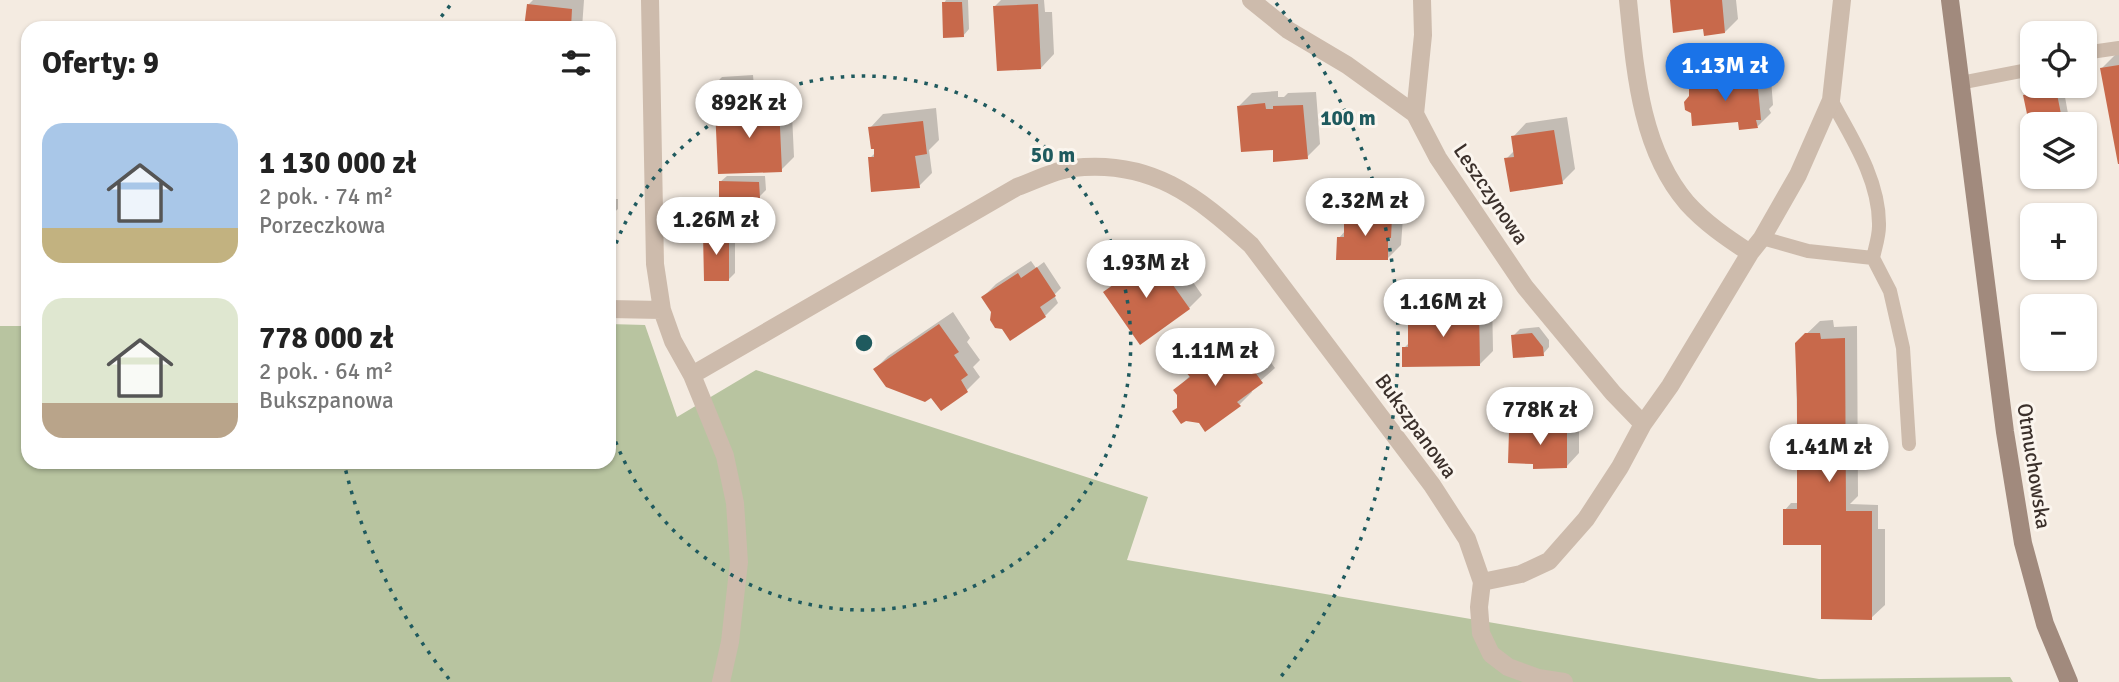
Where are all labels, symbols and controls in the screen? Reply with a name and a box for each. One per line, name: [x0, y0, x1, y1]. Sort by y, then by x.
map controls: [2020, 21, 2097, 371]
button: locate: [2020, 21, 2097, 98]
pin: 1.13M zł: [1653, 43, 1797, 103]
icon: filters: [557, 44, 595, 82]
text: Oferty: 9: [42, 45, 159, 82]
text: 1.13M zł: [1682, 51, 1768, 80]
pin: 892K zł: [684, 80, 814, 140]
text: 892K zł: [711, 88, 787, 117]
text: 100 m: [1320, 105, 1376, 131]
button: layers: [2020, 112, 2097, 189]
street label: Leszczynowa: [1448, 139, 1534, 249]
text: 50 m: [1031, 142, 1075, 168]
text: 1 130 000 zł: [259, 145, 417, 182]
icon: home: [98, 151, 182, 235]
pin: 2.32M zł: [1293, 178, 1437, 238]
text: 2 pok. · 74 m²: [259, 182, 393, 211]
text: 2.32M zł: [1322, 186, 1408, 215]
pin: 1.26M zł: [644, 198, 788, 257]
button: +: [2020, 203, 2097, 280]
text: 1.26M zł: [673, 205, 759, 234]
text: Porzeczkowa: [259, 211, 385, 240]
pin: 1.93M zł: [1074, 240, 1218, 300]
text: 1.93M zł: [1103, 248, 1189, 277]
pin: 1.16M zł: [1371, 280, 1515, 339]
text: 1.16M zł: [1400, 287, 1486, 316]
button: −: [2020, 294, 2097, 371]
text: 778 000 zł: [259, 320, 394, 357]
icon: home: [98, 326, 182, 410]
pin: 1.11M zł: [1143, 328, 1287, 388]
centre of rings: [852, 331, 876, 355]
text: 1.11M zł: [1172, 336, 1258, 365]
text: 2 pok. · 64 m²: [259, 357, 393, 386]
street label: Bukszpanowa: [1369, 369, 1463, 483]
text: Bukszpanowa: [259, 386, 394, 415]
pin: 778K zł: [1475, 388, 1605, 447]
text: 778K zł: [1502, 395, 1578, 424]
street label: Otmuchowska: [2011, 401, 2057, 531]
pin: 1.41M zł: [1757, 424, 1901, 484]
text: 1.41M zł: [1786, 432, 1872, 461]

